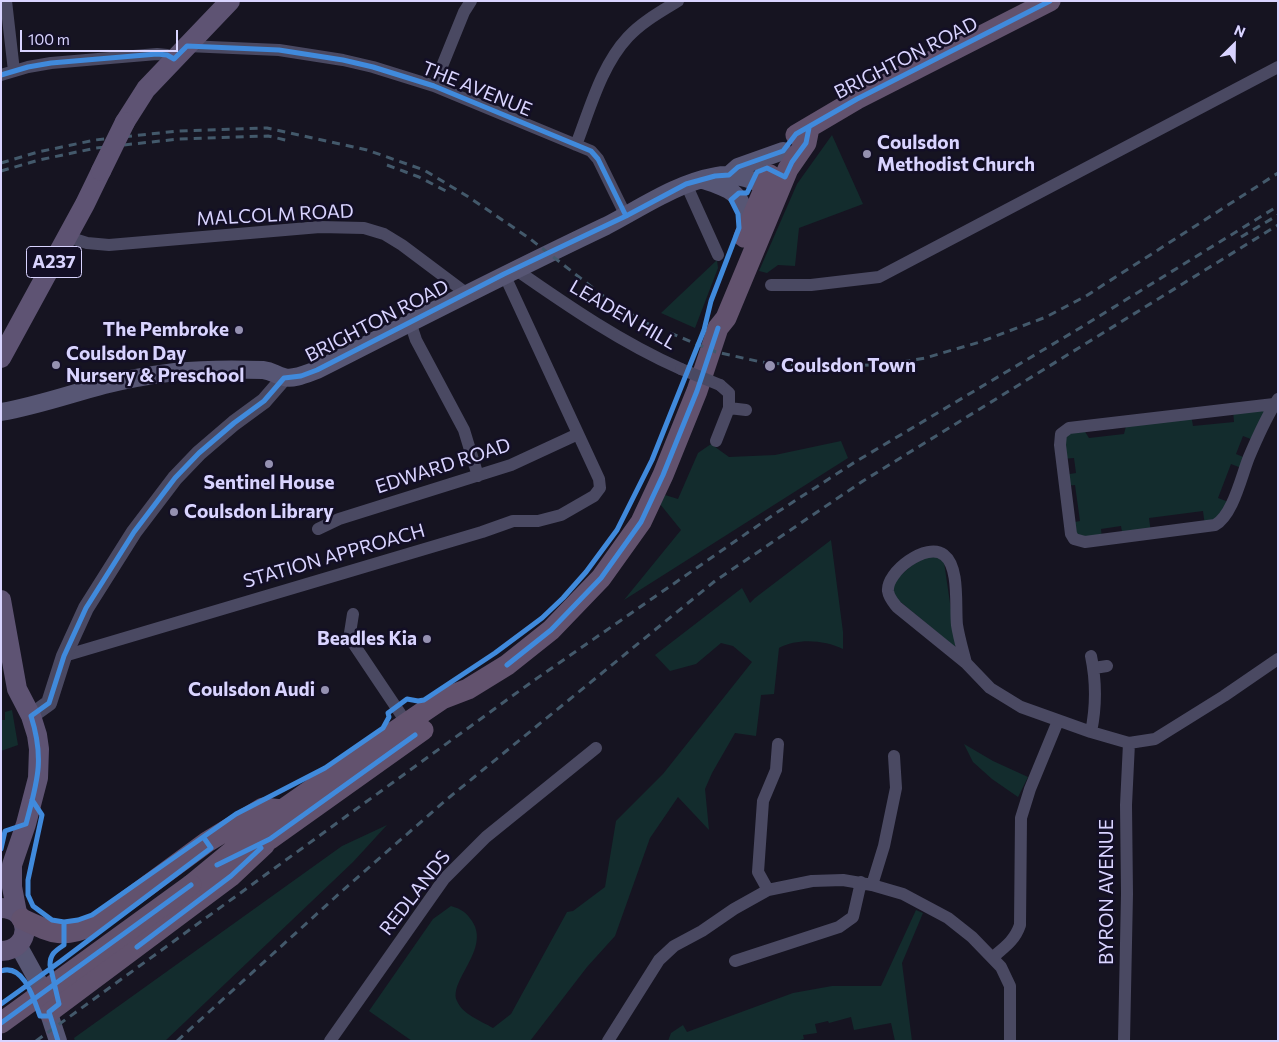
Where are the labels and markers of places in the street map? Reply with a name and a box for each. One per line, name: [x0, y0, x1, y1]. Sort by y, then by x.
place label: Coulsdon Methodist Church: [877, 132, 1035, 176]
marker: Coulsdon Methodist Church: [861, 148, 873, 160]
place label: The Pembroke: [103, 319, 229, 341]
marker: The Pembroke: [233, 324, 245, 336]
place label: Coulsdon Day Nursery & Preschool: [66, 343, 244, 387]
place label: Coulsdon Town: [781, 355, 916, 377]
marker: Coulsdon Day Nursery & Preschool: [50, 359, 62, 371]
marker: Coulsdon Town: [763, 359, 777, 373]
marker: Sentinel House: [263, 458, 275, 470]
place label: Sentinel House: [204, 472, 334, 494]
place label: Coulsdon Library: [184, 501, 334, 523]
marker: Coulsdon Library: [168, 506, 180, 518]
place label: Beadles Kia: [317, 628, 417, 650]
marker: Beadles Kia: [421, 633, 433, 645]
place label: Coulsdon Audi: [188, 679, 315, 701]
marker: Coulsdon Audi: [319, 684, 331, 696]

